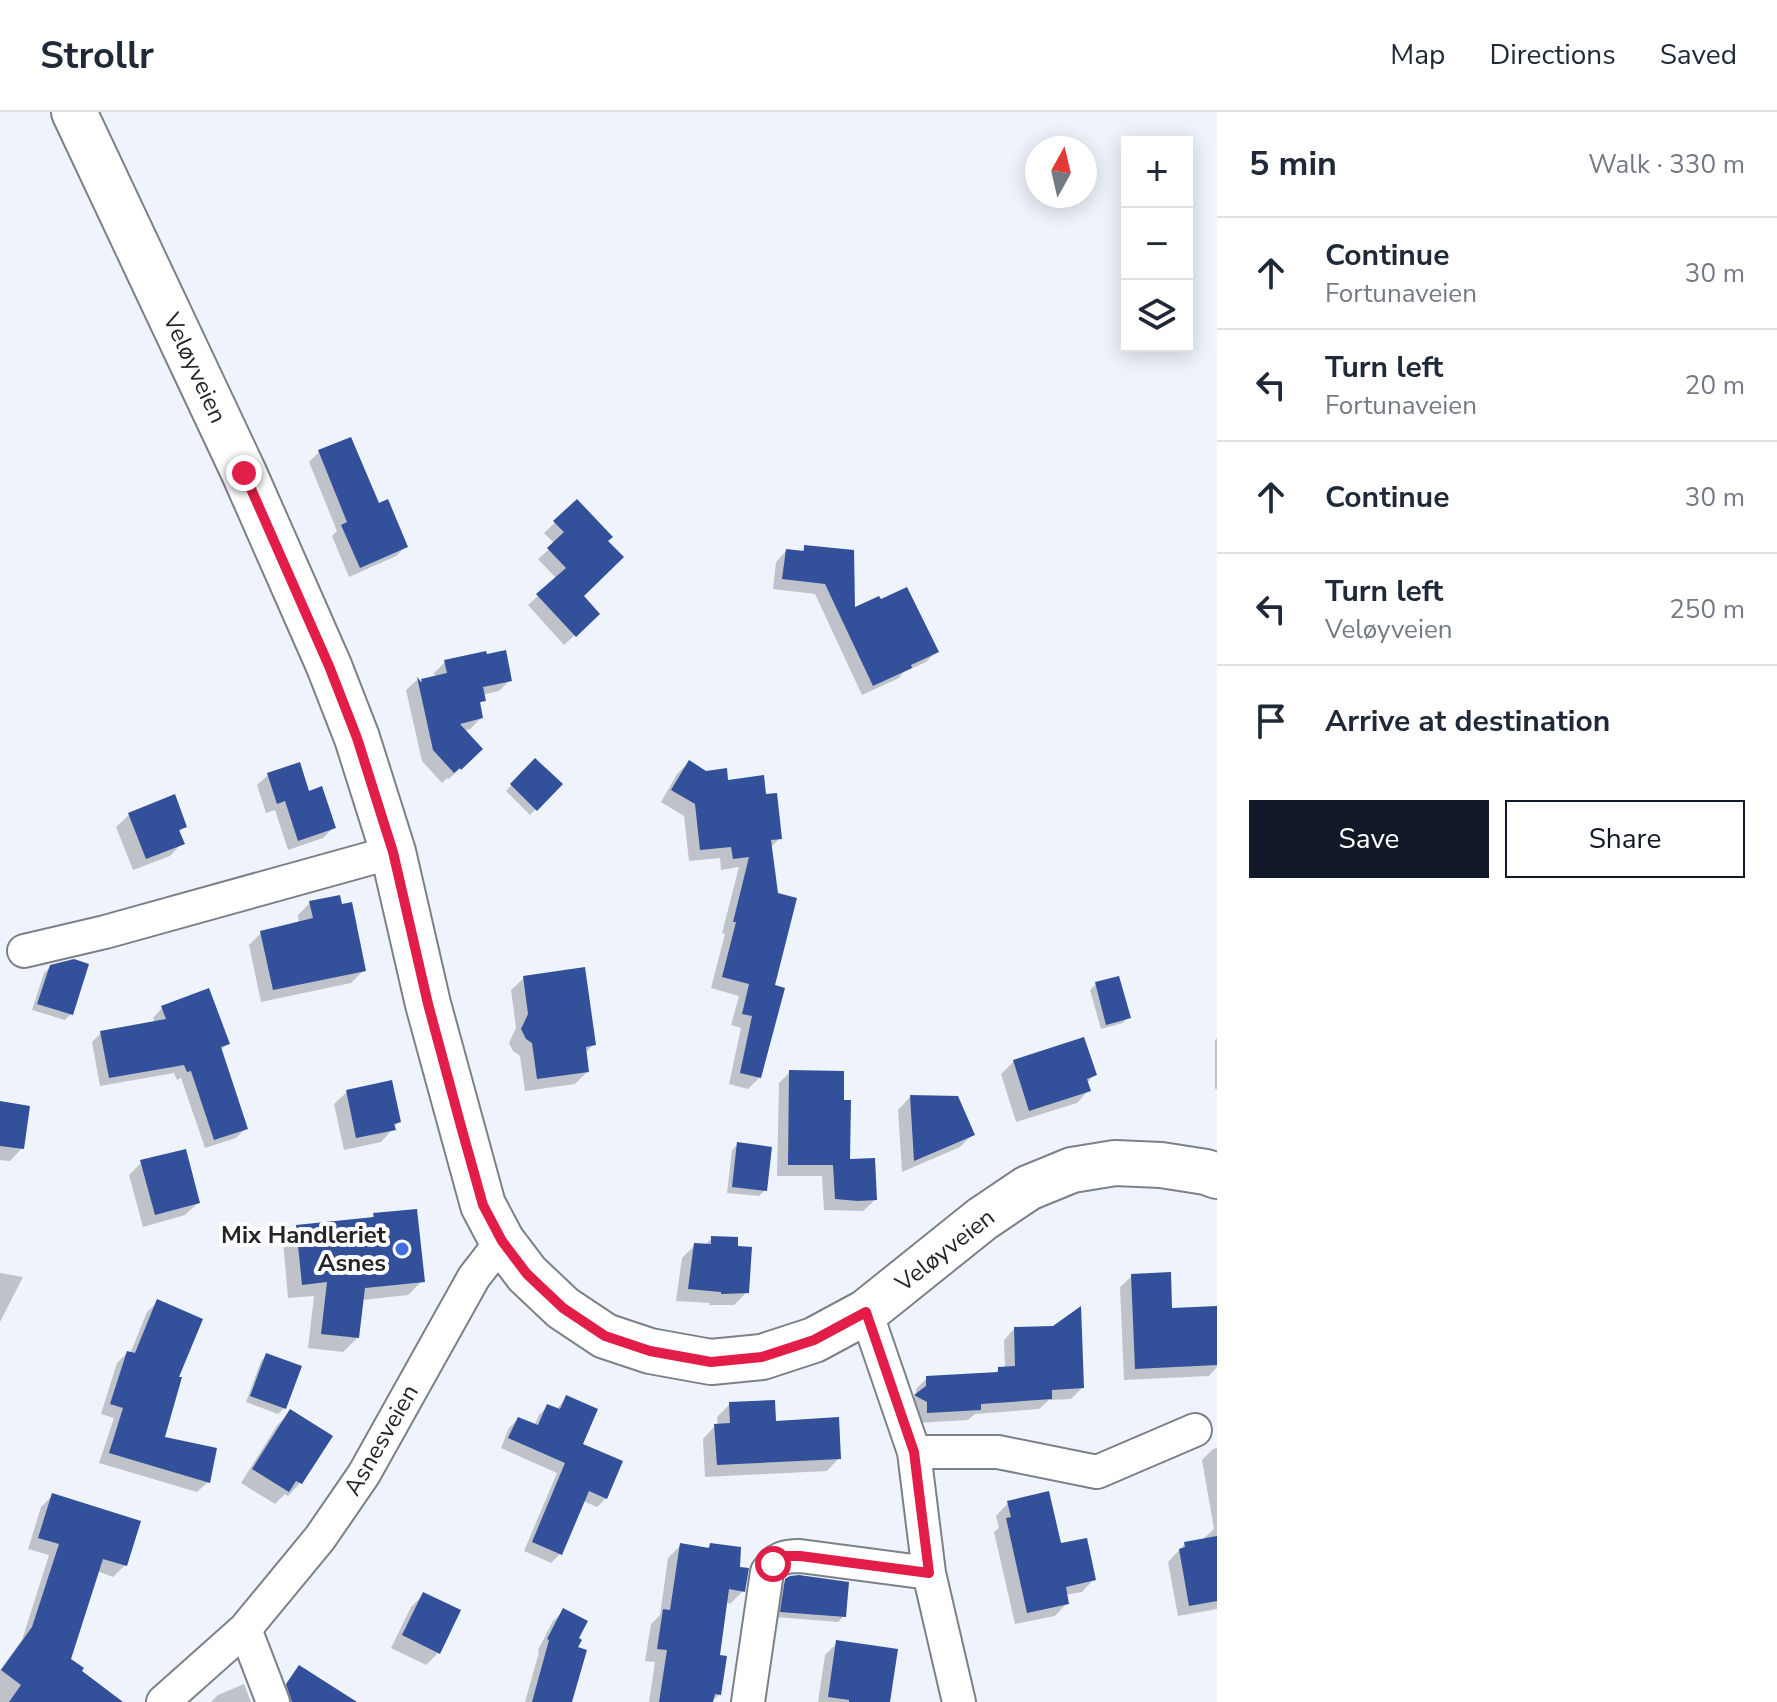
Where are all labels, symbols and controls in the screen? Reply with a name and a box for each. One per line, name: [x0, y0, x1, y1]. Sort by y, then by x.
text: Strollr: [40, 30, 154, 81]
text: Map: [1390, 36, 1445, 74]
text: Directions: [1489, 36, 1616, 74]
text: Saved: [1660, 36, 1737, 74]
north arrow: [1025, 136, 1097, 208]
map controls: [1121, 136, 1193, 352]
button: +: [1121, 136, 1193, 208]
text: 5 min: [1249, 141, 1337, 187]
text: Walk · 330 m: [1588, 147, 1745, 182]
button: −: [1121, 208, 1193, 280]
text: Continue: [1325, 235, 1450, 276]
icon: ahead: [1249, 251, 1293, 295]
text: 30 m: [1685, 256, 1745, 291]
text: Fortunaveien: [1325, 276, 1477, 311]
button: layers: [1121, 280, 1193, 352]
street label: Veløyveien: [155, 307, 234, 428]
text: Turn left: [1325, 347, 1443, 388]
icon: left: [1249, 363, 1293, 407]
text: 20 m: [1685, 368, 1745, 403]
text: Fortunaveien: [1325, 388, 1477, 423]
route end: [226, 455, 262, 491]
icon: ahead: [1249, 475, 1293, 519]
text: Continue: [1325, 477, 1450, 518]
text: 30 m: [1685, 480, 1745, 515]
text: Turn left: [1325, 571, 1443, 612]
icon: left: [1249, 587, 1293, 631]
text: 250 m: [1669, 592, 1745, 627]
text: Veløyveien: [1325, 612, 1453, 647]
icon: arrive: [1249, 699, 1293, 743]
text: Arrive at destination: [1325, 701, 1610, 742]
button: Save: [1249, 800, 1489, 878]
button: Share: [1505, 800, 1745, 878]
street label: Veløyveien: [888, 1201, 1001, 1299]
place label: Mix Handleriet Asnes: [221, 1219, 387, 1279]
marker: Mix Handleriet Asnes: [393, 1240, 411, 1258]
street label: Asnesveien: [336, 1379, 426, 1501]
route start: [755, 1546, 791, 1582]

